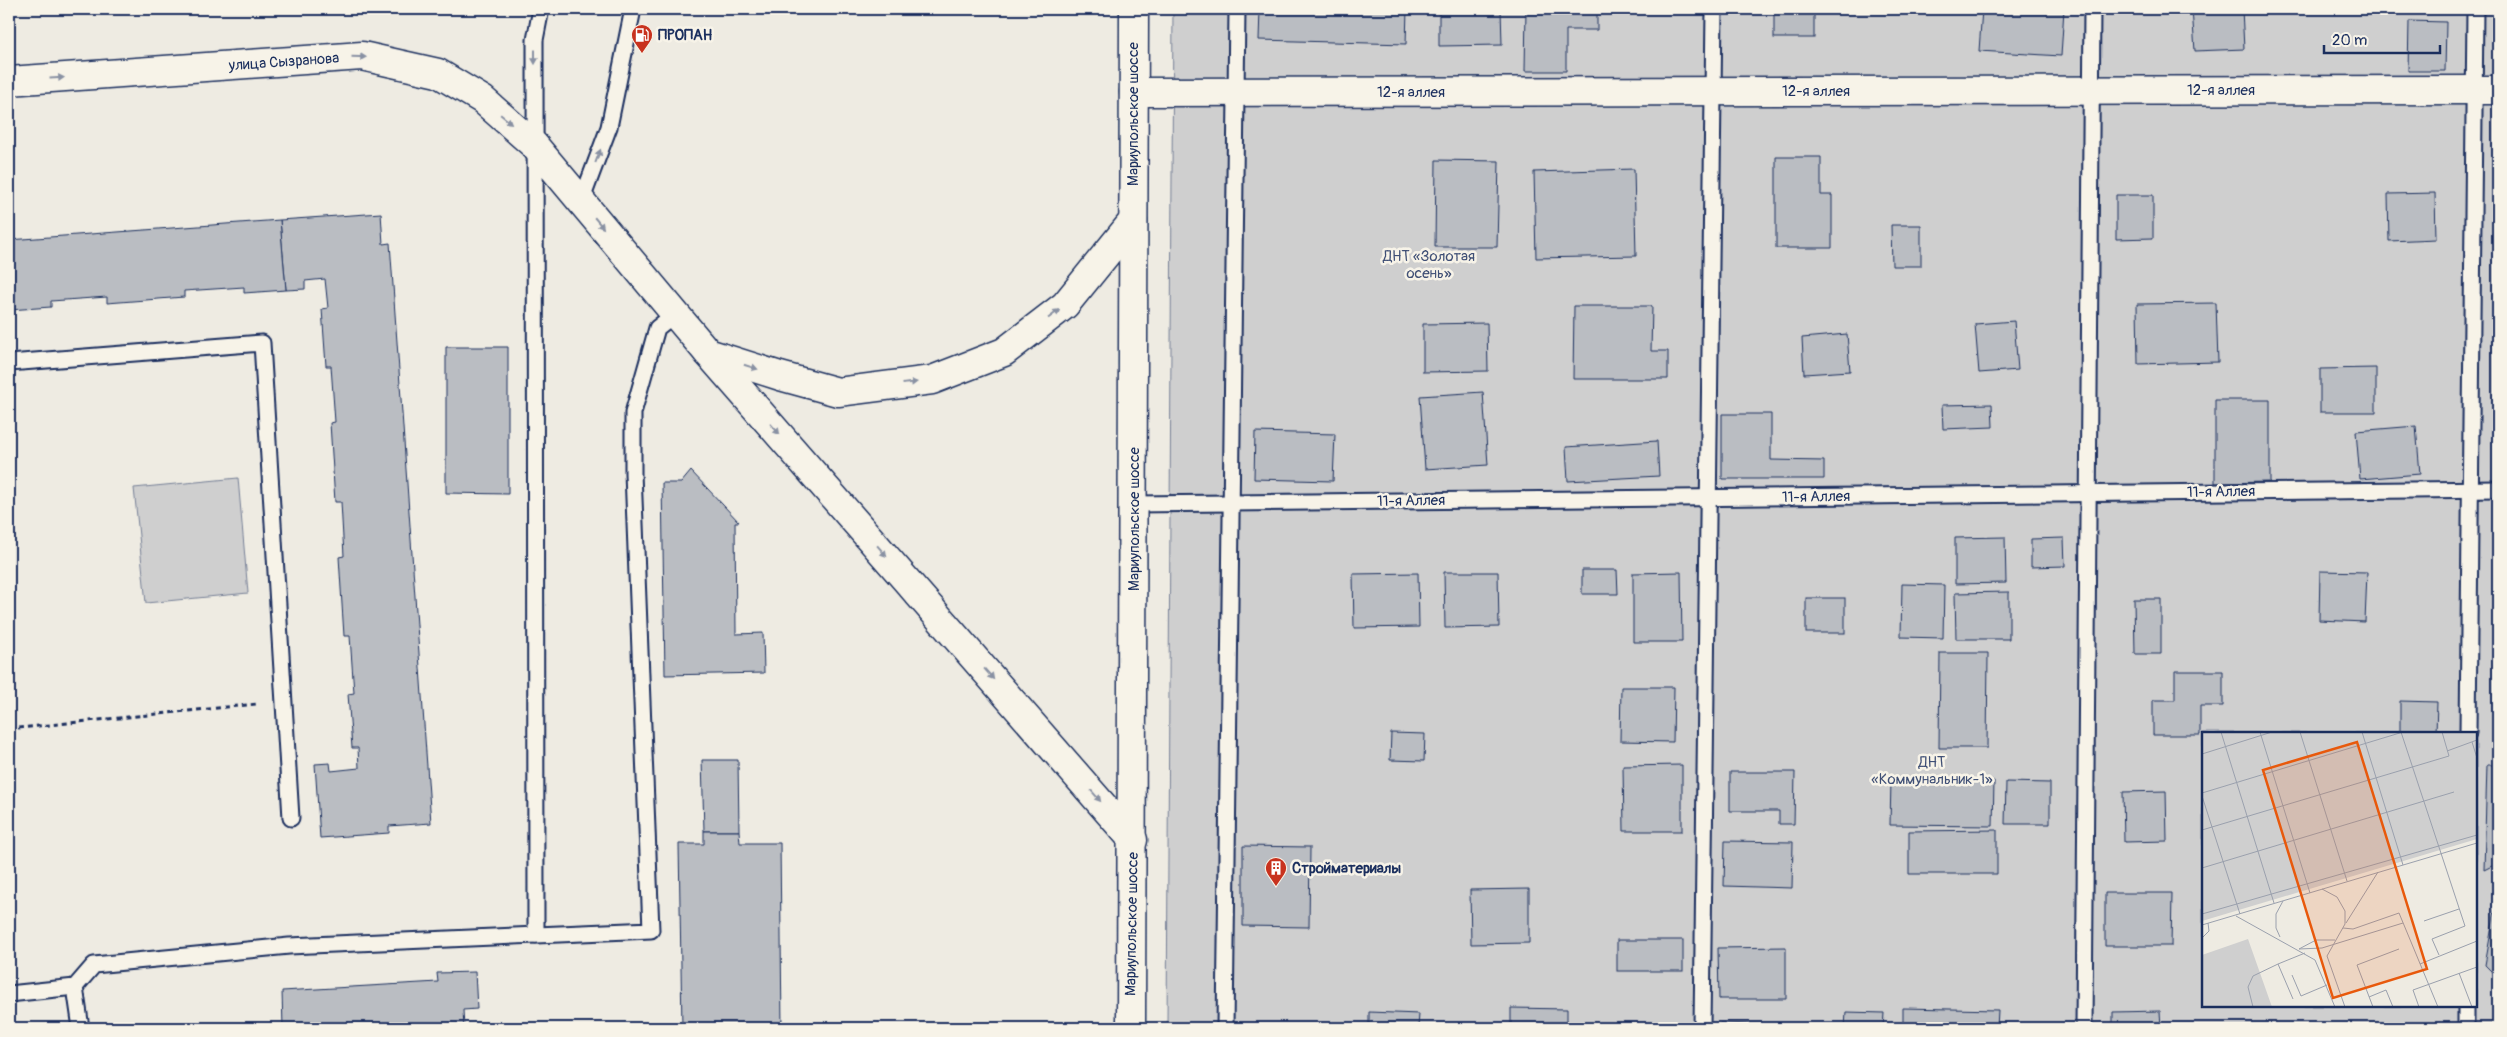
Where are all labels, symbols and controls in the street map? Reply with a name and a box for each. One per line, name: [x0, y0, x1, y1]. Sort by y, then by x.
scale bar: [2324, 22, 2441, 54]
fuel station icon: ПРОПАН: [630, 23, 654, 54]
place label: ПРОПАН: [658, 26, 713, 45]
text: 20 m: [2332, 31, 2367, 50]
street label: Мариупольское шоссе: [1124, 42, 1143, 186]
street label: улица Сызранова: [227, 49, 340, 75]
one-way arrow: [531, 49, 539, 65]
one-way arrow: [351, 53, 367, 61]
one-way arrow: [50, 74, 66, 82]
street label: 12-я аллея: [2187, 81, 2255, 100]
street label: 12-я аллея: [1782, 82, 1850, 101]
street label: 12-я аллея: [1377, 83, 1445, 102]
one-way arrow: [499, 113, 512, 124]
one-way arrow: [594, 148, 602, 163]
one-way arrow: [593, 216, 604, 229]
park label: ДНТ «Золотая осень»: [1382, 247, 1475, 283]
one-way arrow: [1047, 308, 1060, 319]
one-way arrow: [744, 363, 759, 371]
one-way arrow: [902, 379, 918, 387]
one-way arrow: [769, 423, 780, 435]
street label: Мариупольское шоссе: [1125, 447, 1144, 591]
street label: 11-я Аллея: [2187, 482, 2255, 502]
street label: 11-я Аллея: [1782, 487, 1850, 507]
street label: 11-я Аллея: [1377, 491, 1445, 511]
one-way arrow: [876, 545, 888, 557]
one-way arrow: [983, 667, 994, 680]
inset map: [2202, 732, 2477, 1007]
park label: ДНТ «Коммунальник-1»: [1871, 753, 1993, 789]
one-way arrow: [1090, 790, 1101, 803]
street label: Мариупольское шоссе: [1121, 851, 1143, 996]
building icon: Стройматериалы: [1264, 856, 1288, 887]
place label: Стройматериалы: [1292, 859, 1401, 878]

